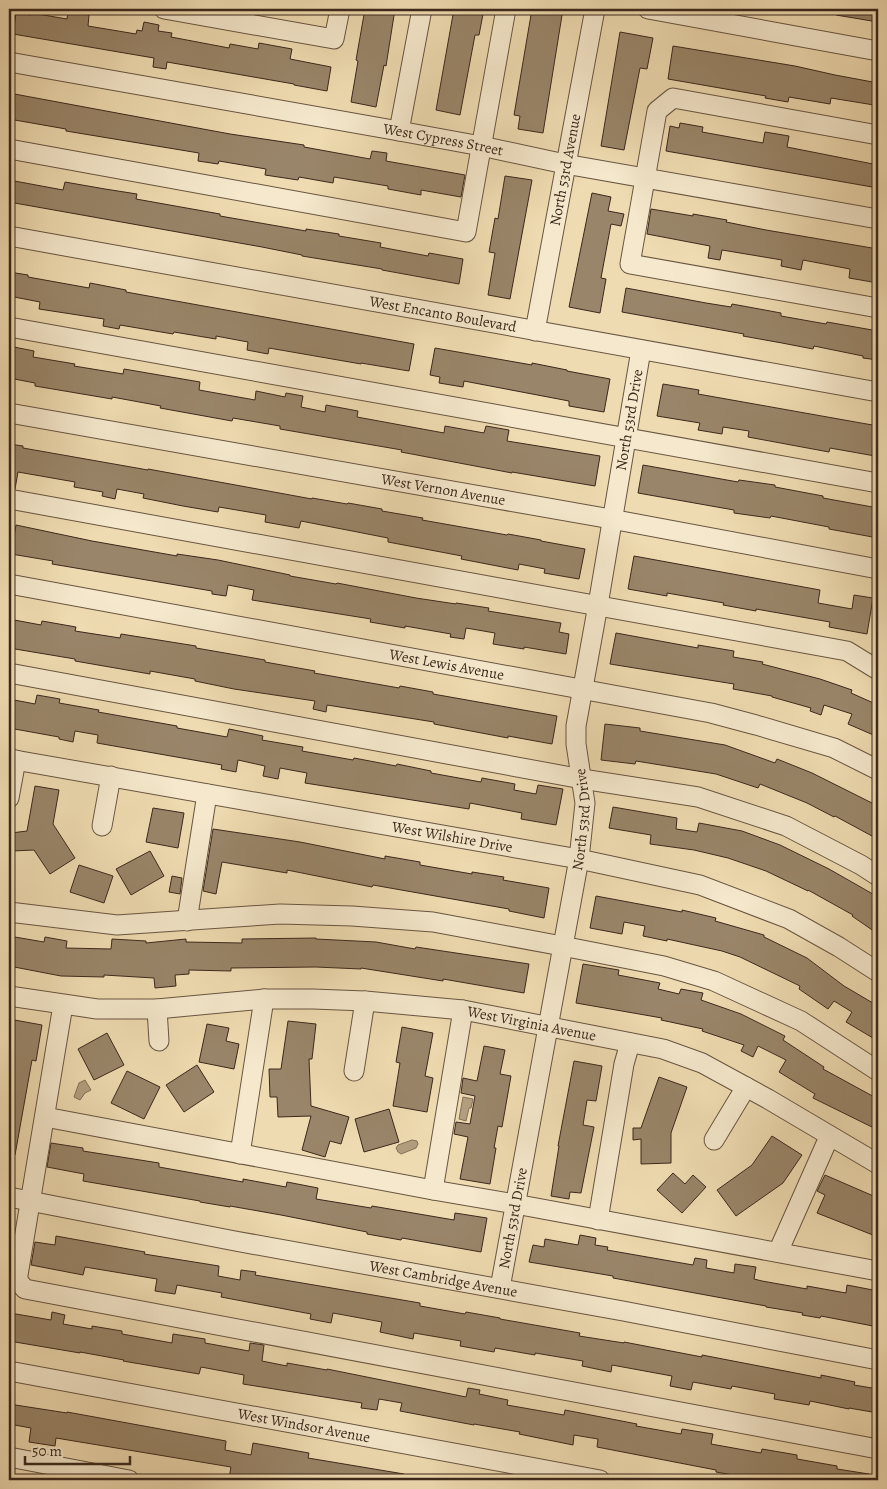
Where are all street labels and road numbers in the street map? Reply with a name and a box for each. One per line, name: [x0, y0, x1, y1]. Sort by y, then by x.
street label: North 53rd Avenue: [545, 112, 585, 228]
street label: West Cypress Street: [381, 118, 505, 160]
street label: West Encanto Boulevard: [367, 291, 519, 337]
street label: North 53rd Drive: [611, 367, 648, 472]
street label: West Vernon Avenue: [379, 469, 507, 510]
street label: West Lewis Avenue: [387, 644, 506, 685]
street label: North 53rd Drive: [567, 767, 595, 872]
street label: West Wilshire Drive: [389, 816, 514, 857]
street label: West Virginia Avenue: [465, 1001, 598, 1046]
street label: North 53rd Drive: [494, 1166, 532, 1271]
street label: West Cambridge Avenue: [367, 1255, 519, 1302]
street label: West Windsor Avenue: [235, 1403, 372, 1447]

